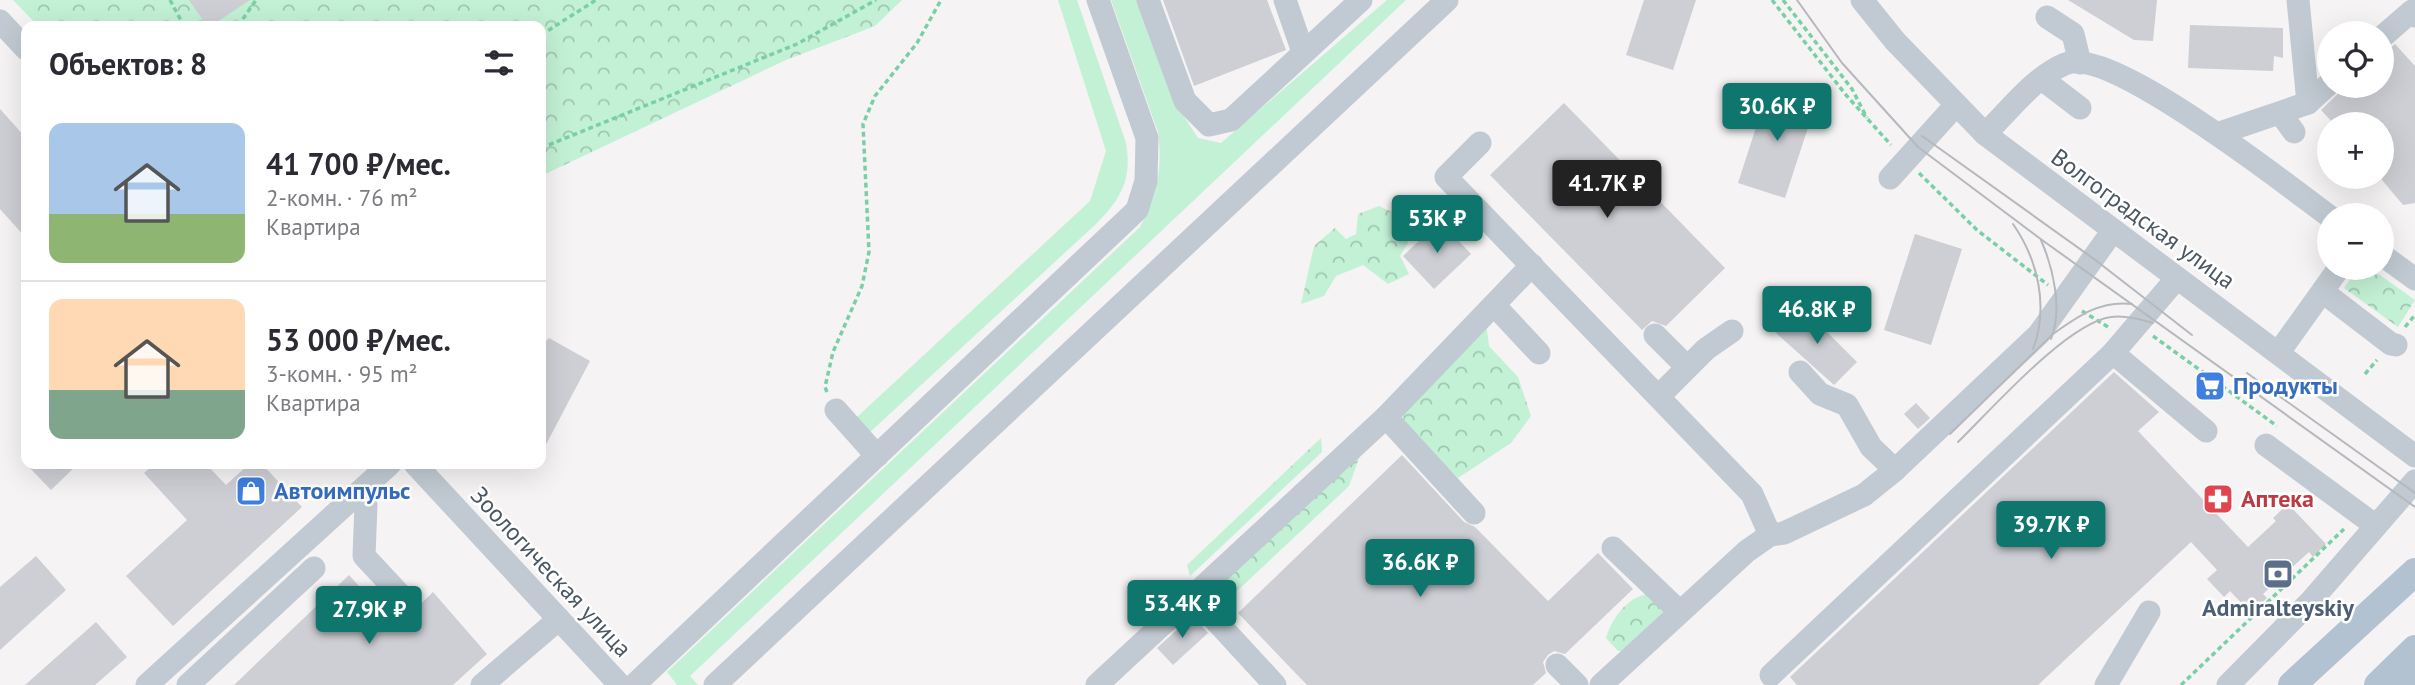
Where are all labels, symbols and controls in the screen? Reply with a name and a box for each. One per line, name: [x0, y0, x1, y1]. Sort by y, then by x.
map controls: [2317, 21, 2394, 280]
button: locate: [2317, 21, 2394, 98]
text: Объектов: 8: [49, 44, 207, 83]
icon: filters: [480, 44, 518, 82]
pin: 30.6K ₽: [1712, 83, 1842, 143]
text: 30.6K ₽: [1738, 91, 1816, 120]
button: +: [2317, 112, 2394, 189]
street label: Волгоградская улица: [2045, 141, 2241, 296]
text: 41 700 ₽/мес.: [266, 144, 451, 183]
icon: home: [105, 151, 189, 235]
pin: 41.7K ₽: [1542, 160, 1672, 220]
text: 41.7K ₽: [1568, 168, 1646, 197]
text: 2-комн. · 76 m²: [266, 183, 418, 212]
pin: 53K ₽: [1388, 196, 1486, 255]
text: 53K ₽: [1408, 203, 1466, 232]
button: −: [2317, 203, 2394, 280]
text: Квартира: [266, 212, 361, 241]
pin: 46.8K ₽: [1752, 286, 1882, 346]
text: 46.8K ₽: [1778, 294, 1856, 323]
text: 53 000 ₽/мес.: [266, 320, 451, 359]
icon: home: [105, 327, 189, 411]
text: 3-комн. · 95 m²: [266, 359, 418, 388]
supermarket icon: Продукты: [2193, 369, 2227, 403]
place label: Продукты: [2233, 370, 2338, 401]
text: Квартира: [266, 388, 361, 417]
shop icon: Автоимпульс: [234, 474, 268, 508]
place label: Автоимпульс: [274, 475, 410, 506]
street label: Зоологическая улица: [464, 480, 638, 664]
pharmacy icon: Аптека: [2201, 482, 2235, 516]
place label: Аптека: [2241, 483, 2314, 514]
pin: 39.7K ₽: [1986, 502, 2116, 561]
text: 39.7K ₽: [2012, 509, 2090, 538]
pin: 36.6K ₽: [1355, 540, 1485, 599]
text: 36.6K ₽: [1381, 547, 1459, 576]
bank icon: Admiralteyskiy: [2261, 557, 2295, 591]
pin: 53.4K ₽: [1117, 580, 1247, 640]
pin: 27.9K ₽: [304, 586, 434, 646]
text: 53.4K ₽: [1143, 588, 1221, 617]
place label: Admiralteyskiy: [2202, 592, 2355, 623]
text: 27.9K ₽: [332, 594, 406, 623]

